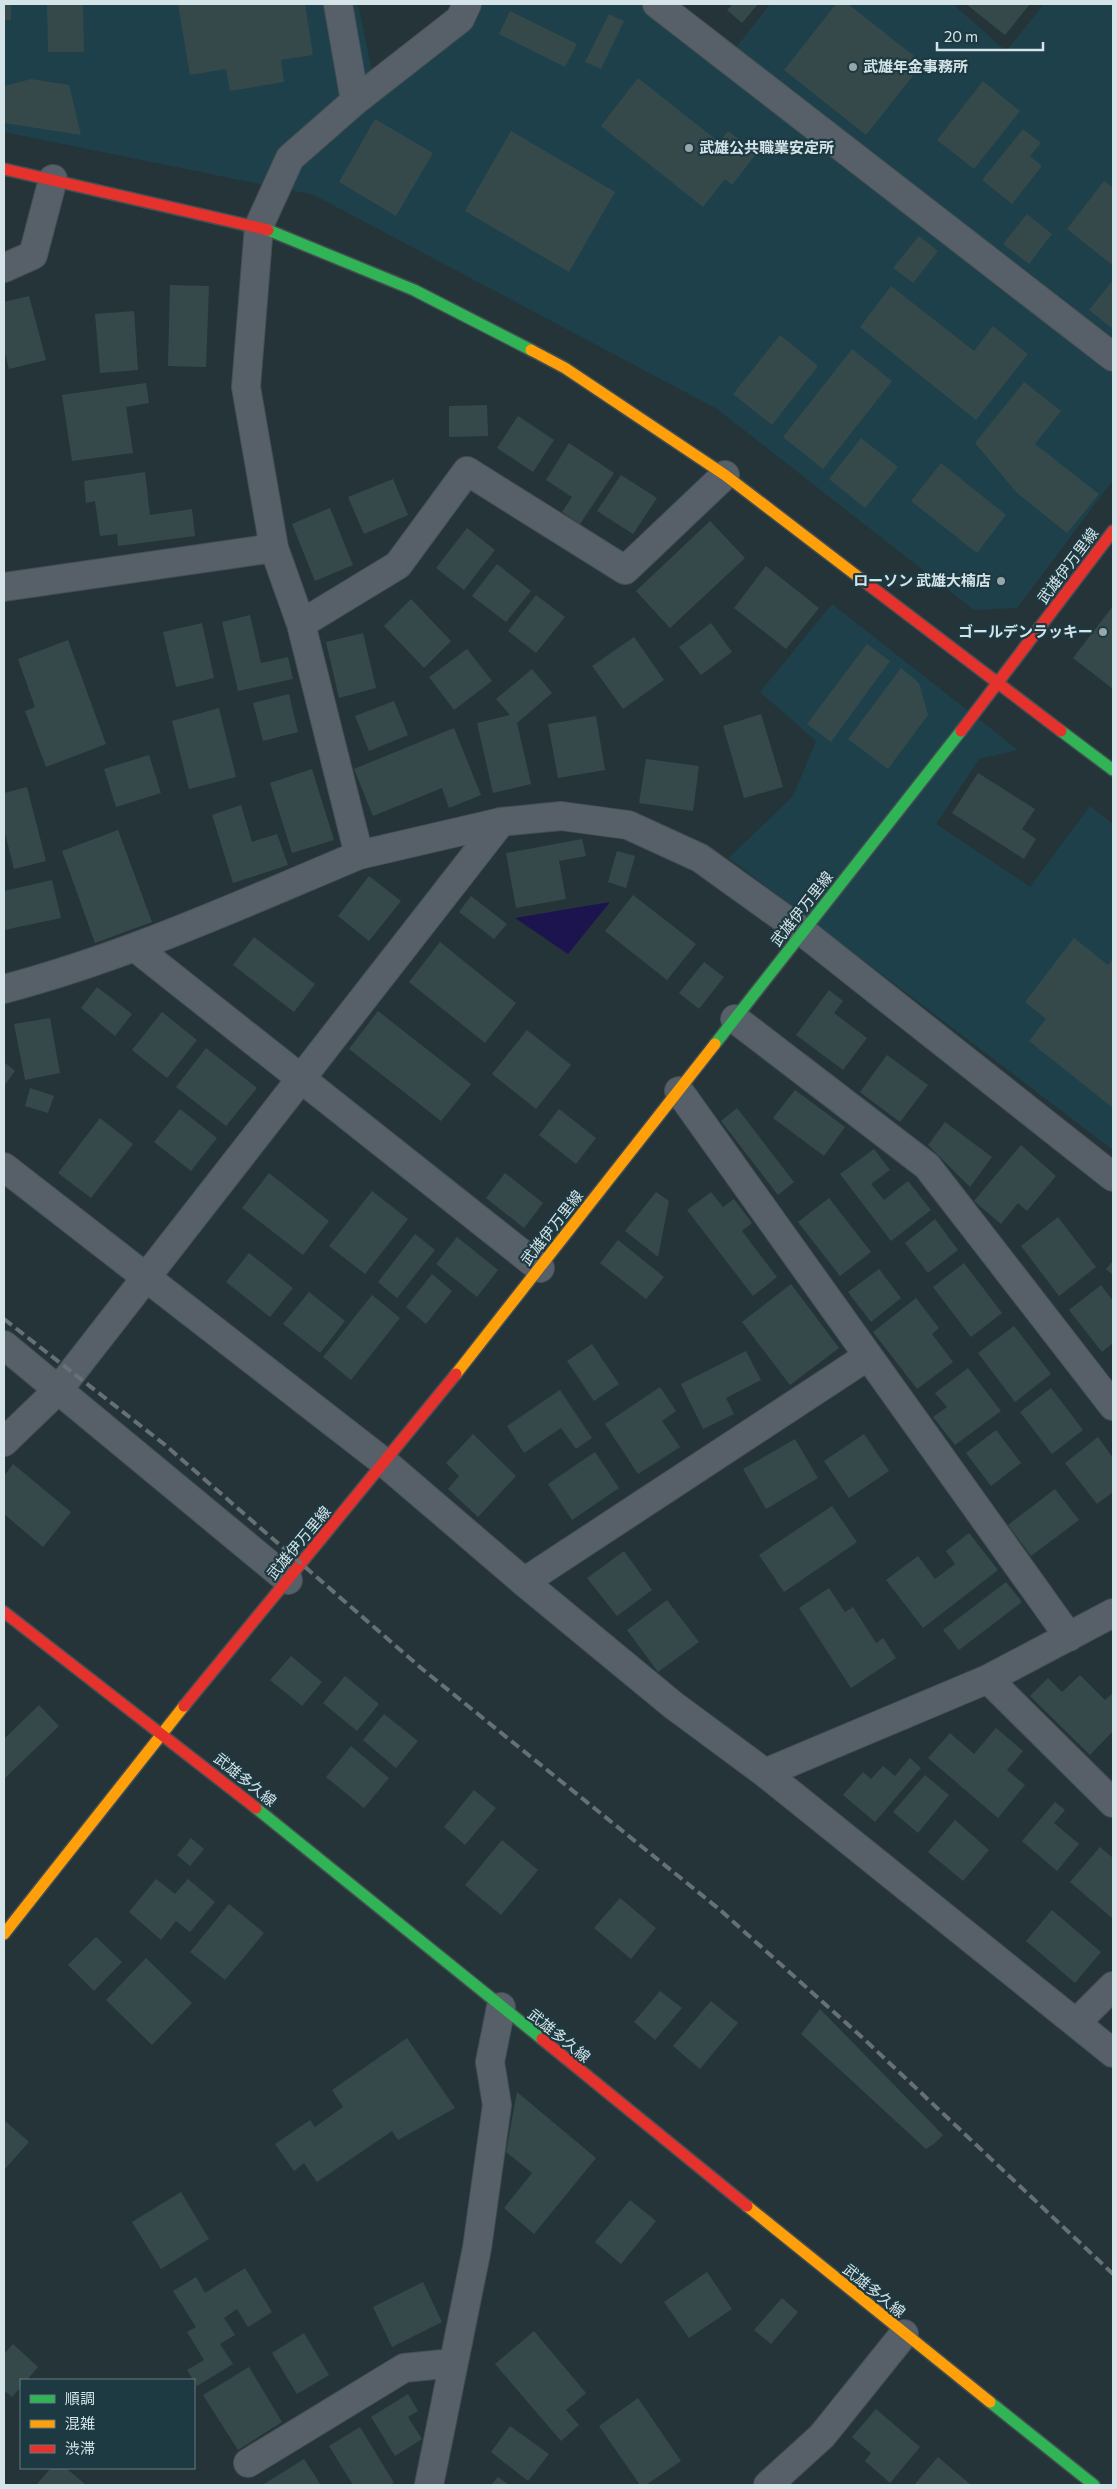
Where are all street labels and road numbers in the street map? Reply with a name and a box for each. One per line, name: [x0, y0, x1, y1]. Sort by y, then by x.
street label: 武雄伊万里線: [1033, 524, 1101, 607]
street label: 武雄伊万里線: [766, 867, 836, 949]
street label: 武雄伊万里線: [516, 1186, 586, 1268]
street label: 武雄伊万里線: [262, 1502, 334, 1583]
street label: 武雄多久線: [211, 1749, 280, 1810]
street label: 武雄多久線: [525, 2005, 594, 2066]
street label: 武雄多久線: [840, 2260, 909, 2321]

